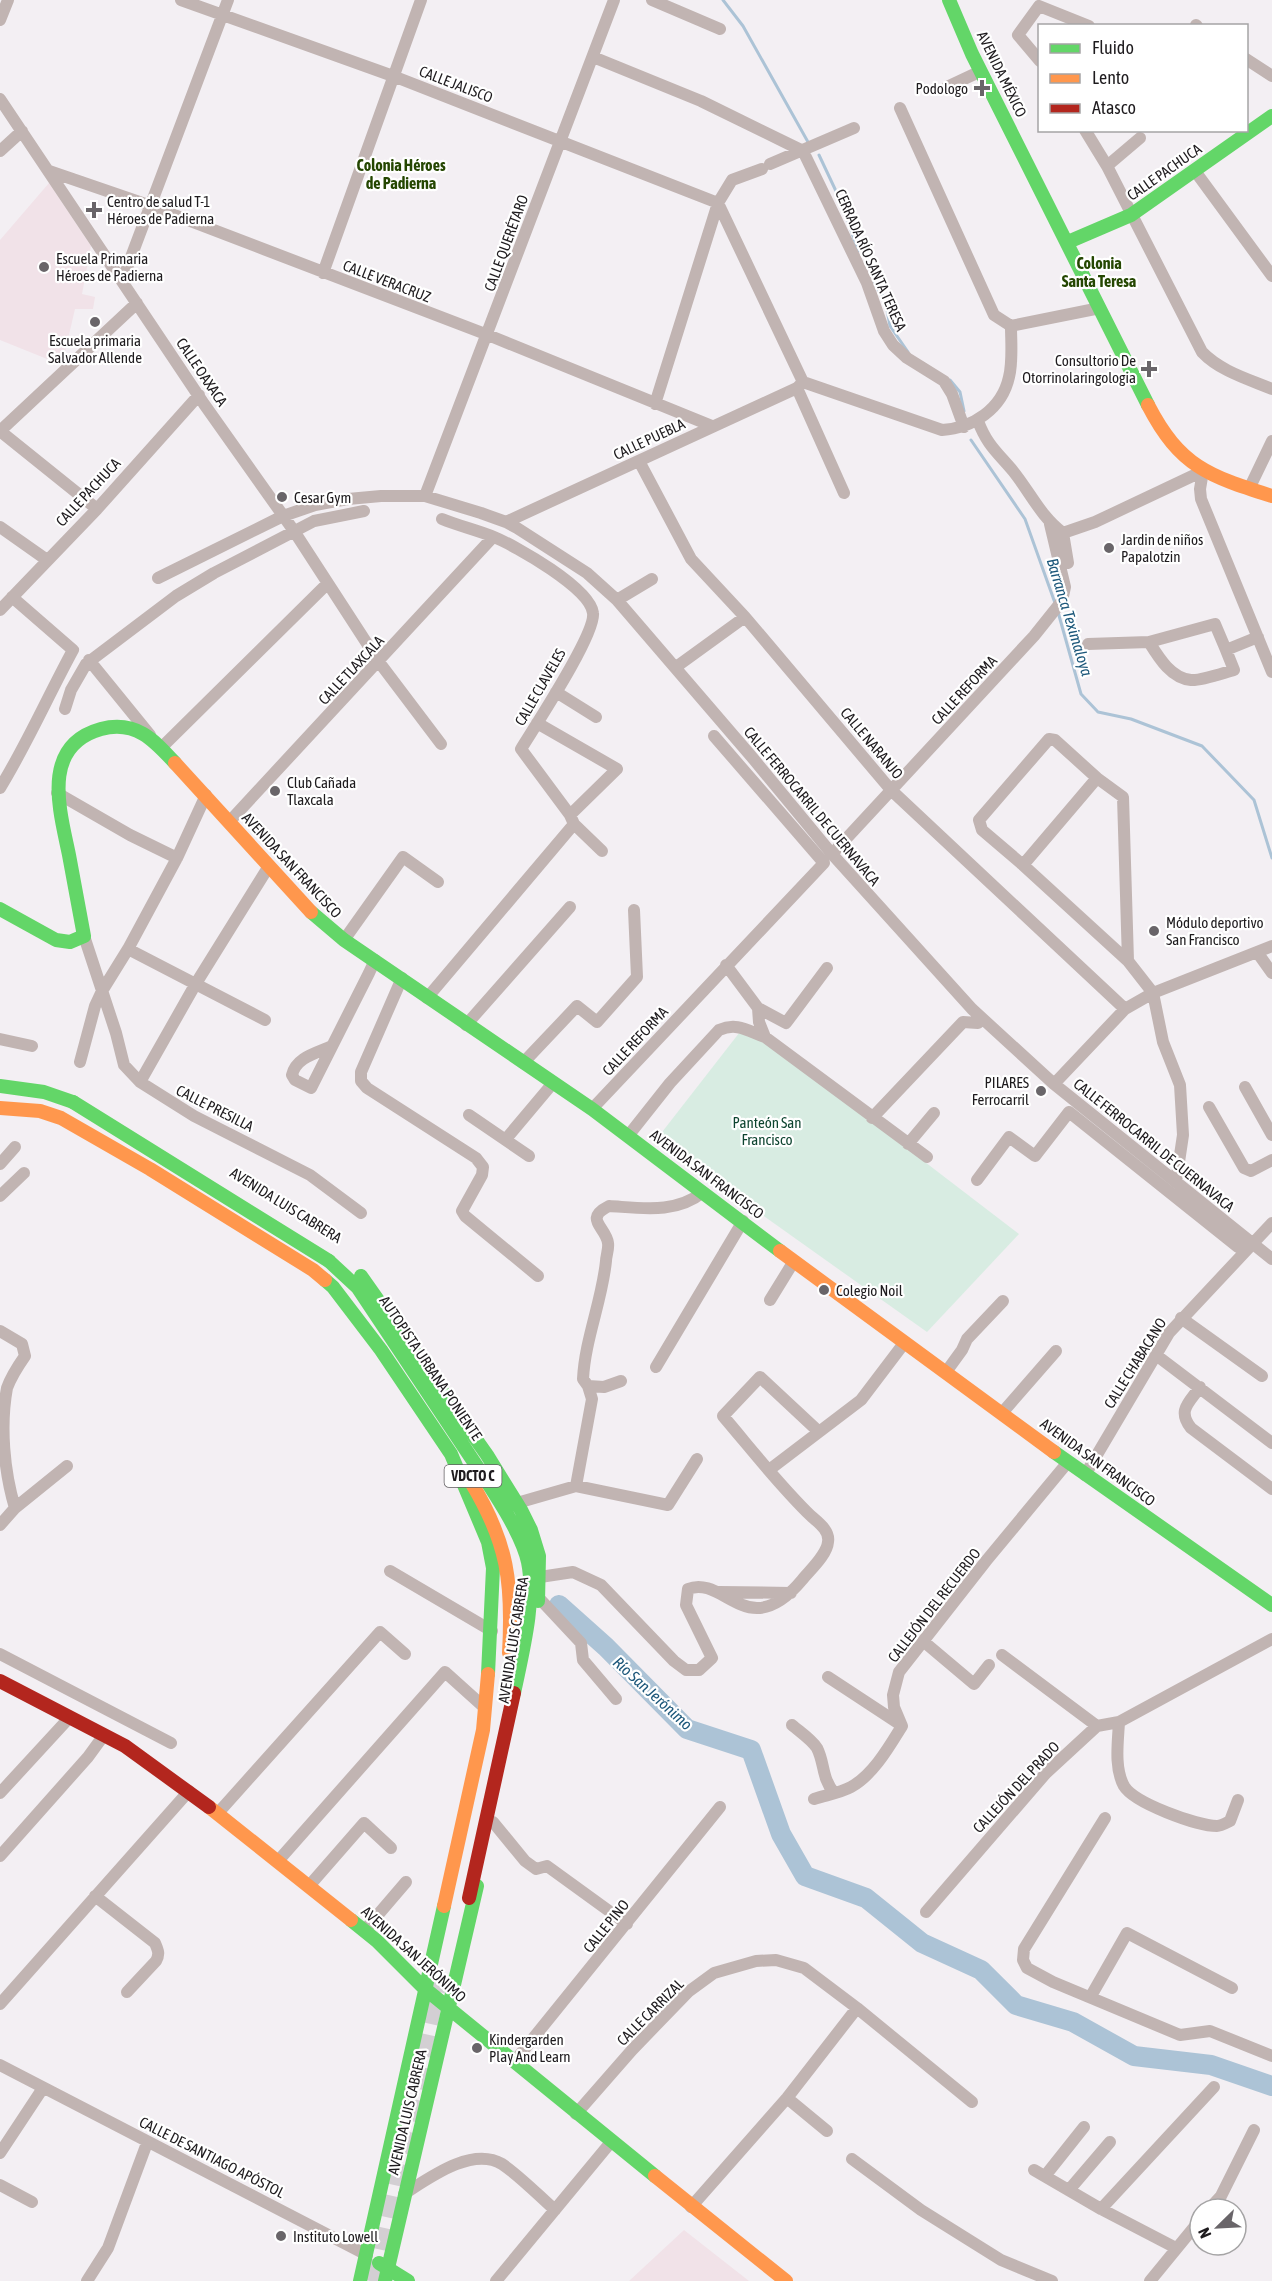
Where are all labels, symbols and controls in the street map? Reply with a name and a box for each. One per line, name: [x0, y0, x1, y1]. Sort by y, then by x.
legend: [1038, 24, 1248, 132]
street label: AVENIDA MÉXICO: [974, 28, 1030, 120]
text: Fluido: [1092, 37, 1134, 58]
street label: CALLE JALISCO: [417, 62, 495, 106]
text: Lento: [1092, 67, 1129, 88]
marker: Podologo: [973, 79, 991, 97]
place label: Podologo: [916, 80, 968, 97]
text: Atasco: [1092, 97, 1136, 118]
street label: CALLE PACHUCA: [1124, 140, 1205, 204]
district label: Colonia Héroes de Padierna: [356, 156, 446, 192]
street label: CERRADA RÍO SANTA TERESA: [832, 186, 910, 334]
street label: CALLE QUERÉTARO: [481, 192, 531, 294]
place label: Centro de salud T-1 Héroes de Padierna: [107, 193, 214, 227]
marker: Centro de salud T-1 Héroes de Padierna: [85, 201, 103, 219]
place label: Escuela Primaria Héroes de Padierna: [56, 250, 163, 284]
district label: Colonia Santa Teresa: [1062, 254, 1136, 290]
street label: CALLE VERACRUZ: [341, 256, 433, 306]
marker: Escuela Primaria Héroes de Padierna: [37, 260, 51, 274]
marker: Escuela primaria Salvador Allende: [88, 315, 102, 329]
place label: Escuela primaria Salvador Allende: [48, 332, 142, 366]
street label: CALLE OAXACA: [173, 335, 231, 410]
place label: Consultorio De Otorrinolaringologia: [1022, 352, 1136, 386]
marker: Consultorio De Otorrinolaringologia: [1140, 360, 1158, 378]
street label: CALLE PUEBLA: [611, 415, 688, 463]
street label: CALLE PACHUCA: [52, 454, 124, 529]
place label: Cesar Gym: [294, 489, 351, 506]
marker: Cesar Gym: [275, 490, 289, 504]
place label: Jardin de niños Papalotzin: [1121, 531, 1203, 565]
marker: Jardin de niños Papalotzin: [1102, 541, 1116, 555]
water label: Barranca Teximaloya: [1043, 556, 1097, 679]
street label: CALLE TLAXCALA: [315, 632, 388, 708]
street label: CALLE CLAVELES: [511, 646, 569, 728]
street label: CALLE REFORMA: [928, 652, 1001, 728]
street label: CALLE NARANJO: [837, 704, 907, 782]
street label: CALLE FERROCARRIL DE CUERNAVACA: [741, 723, 884, 889]
place label: Club Cañada Tlaxcala: [287, 774, 356, 808]
marker: Club Cañada Tlaxcala: [268, 784, 282, 798]
street label: AVENIDA SAN FRANCISCO: [239, 809, 345, 921]
place label: Módulo deportivo San Francisco: [1166, 914, 1264, 948]
marker: Módulo deportivo San Francisco: [1147, 924, 1161, 938]
street label: CALLE REFORMA: [599, 1003, 672, 1079]
place label: PILARES Ferrocarril: [972, 1074, 1029, 1108]
street label: CALLE FERROCARRIL DE CUERNAVACA: [1070, 1075, 1238, 1215]
street label: CALLE PRESILLA: [174, 1081, 257, 1135]
marker: PILARES Ferrocarril: [1034, 1084, 1048, 1098]
park label: Panteón San Francisco: [732, 1114, 802, 1148]
street label: AVENIDA SAN FRANCISCO: [647, 1126, 767, 1222]
street label: AVENIDA LUIS CABRERA: [227, 1164, 345, 1246]
place label: Colegio Noil: [836, 1282, 903, 1299]
marker: Colegio Noil: [817, 1283, 831, 1297]
street label: AUTOPISTA URBANA PONIENTE: [376, 1293, 486, 1444]
street label: CALLE CHABACANO: [1100, 1315, 1170, 1411]
street label: AVENIDA SAN FRANCISCO: [1037, 1415, 1159, 1509]
road number: VDCTO C: [444, 1465, 502, 1487]
street label: CALLEJÓN DEL RECUERDO: [884, 1545, 984, 1665]
street label: AVENIDA LUIS CABRERA: [495, 1575, 532, 1705]
water label: Río San Jerónimo: [610, 1653, 696, 1733]
street label: CALLEJÓN DEL PRADO: [969, 1738, 1063, 1836]
street label: CALLE PINO: [580, 1896, 633, 1956]
street label: AVENIDA SAN JERÓNIMO: [358, 1903, 470, 2006]
street label: CALLE CARRIZAL: [613, 1975, 687, 2049]
place label: Kindergarden Play And Learn: [489, 2031, 571, 2065]
marker: Kindergarden Play And Learn: [470, 2041, 484, 2055]
street label: AVENIDA LUIS CABRERA: [384, 2047, 430, 2176]
street label: CALLE DE SANTIAGO APÓSTOL: [137, 2113, 288, 2201]
north arrow: [1188, 2197, 1248, 2257]
text: N: [1194, 2225, 1214, 2241]
place label: Instituto Lowell: [293, 2228, 378, 2245]
marker: Instituto Lowell: [274, 2229, 288, 2243]

